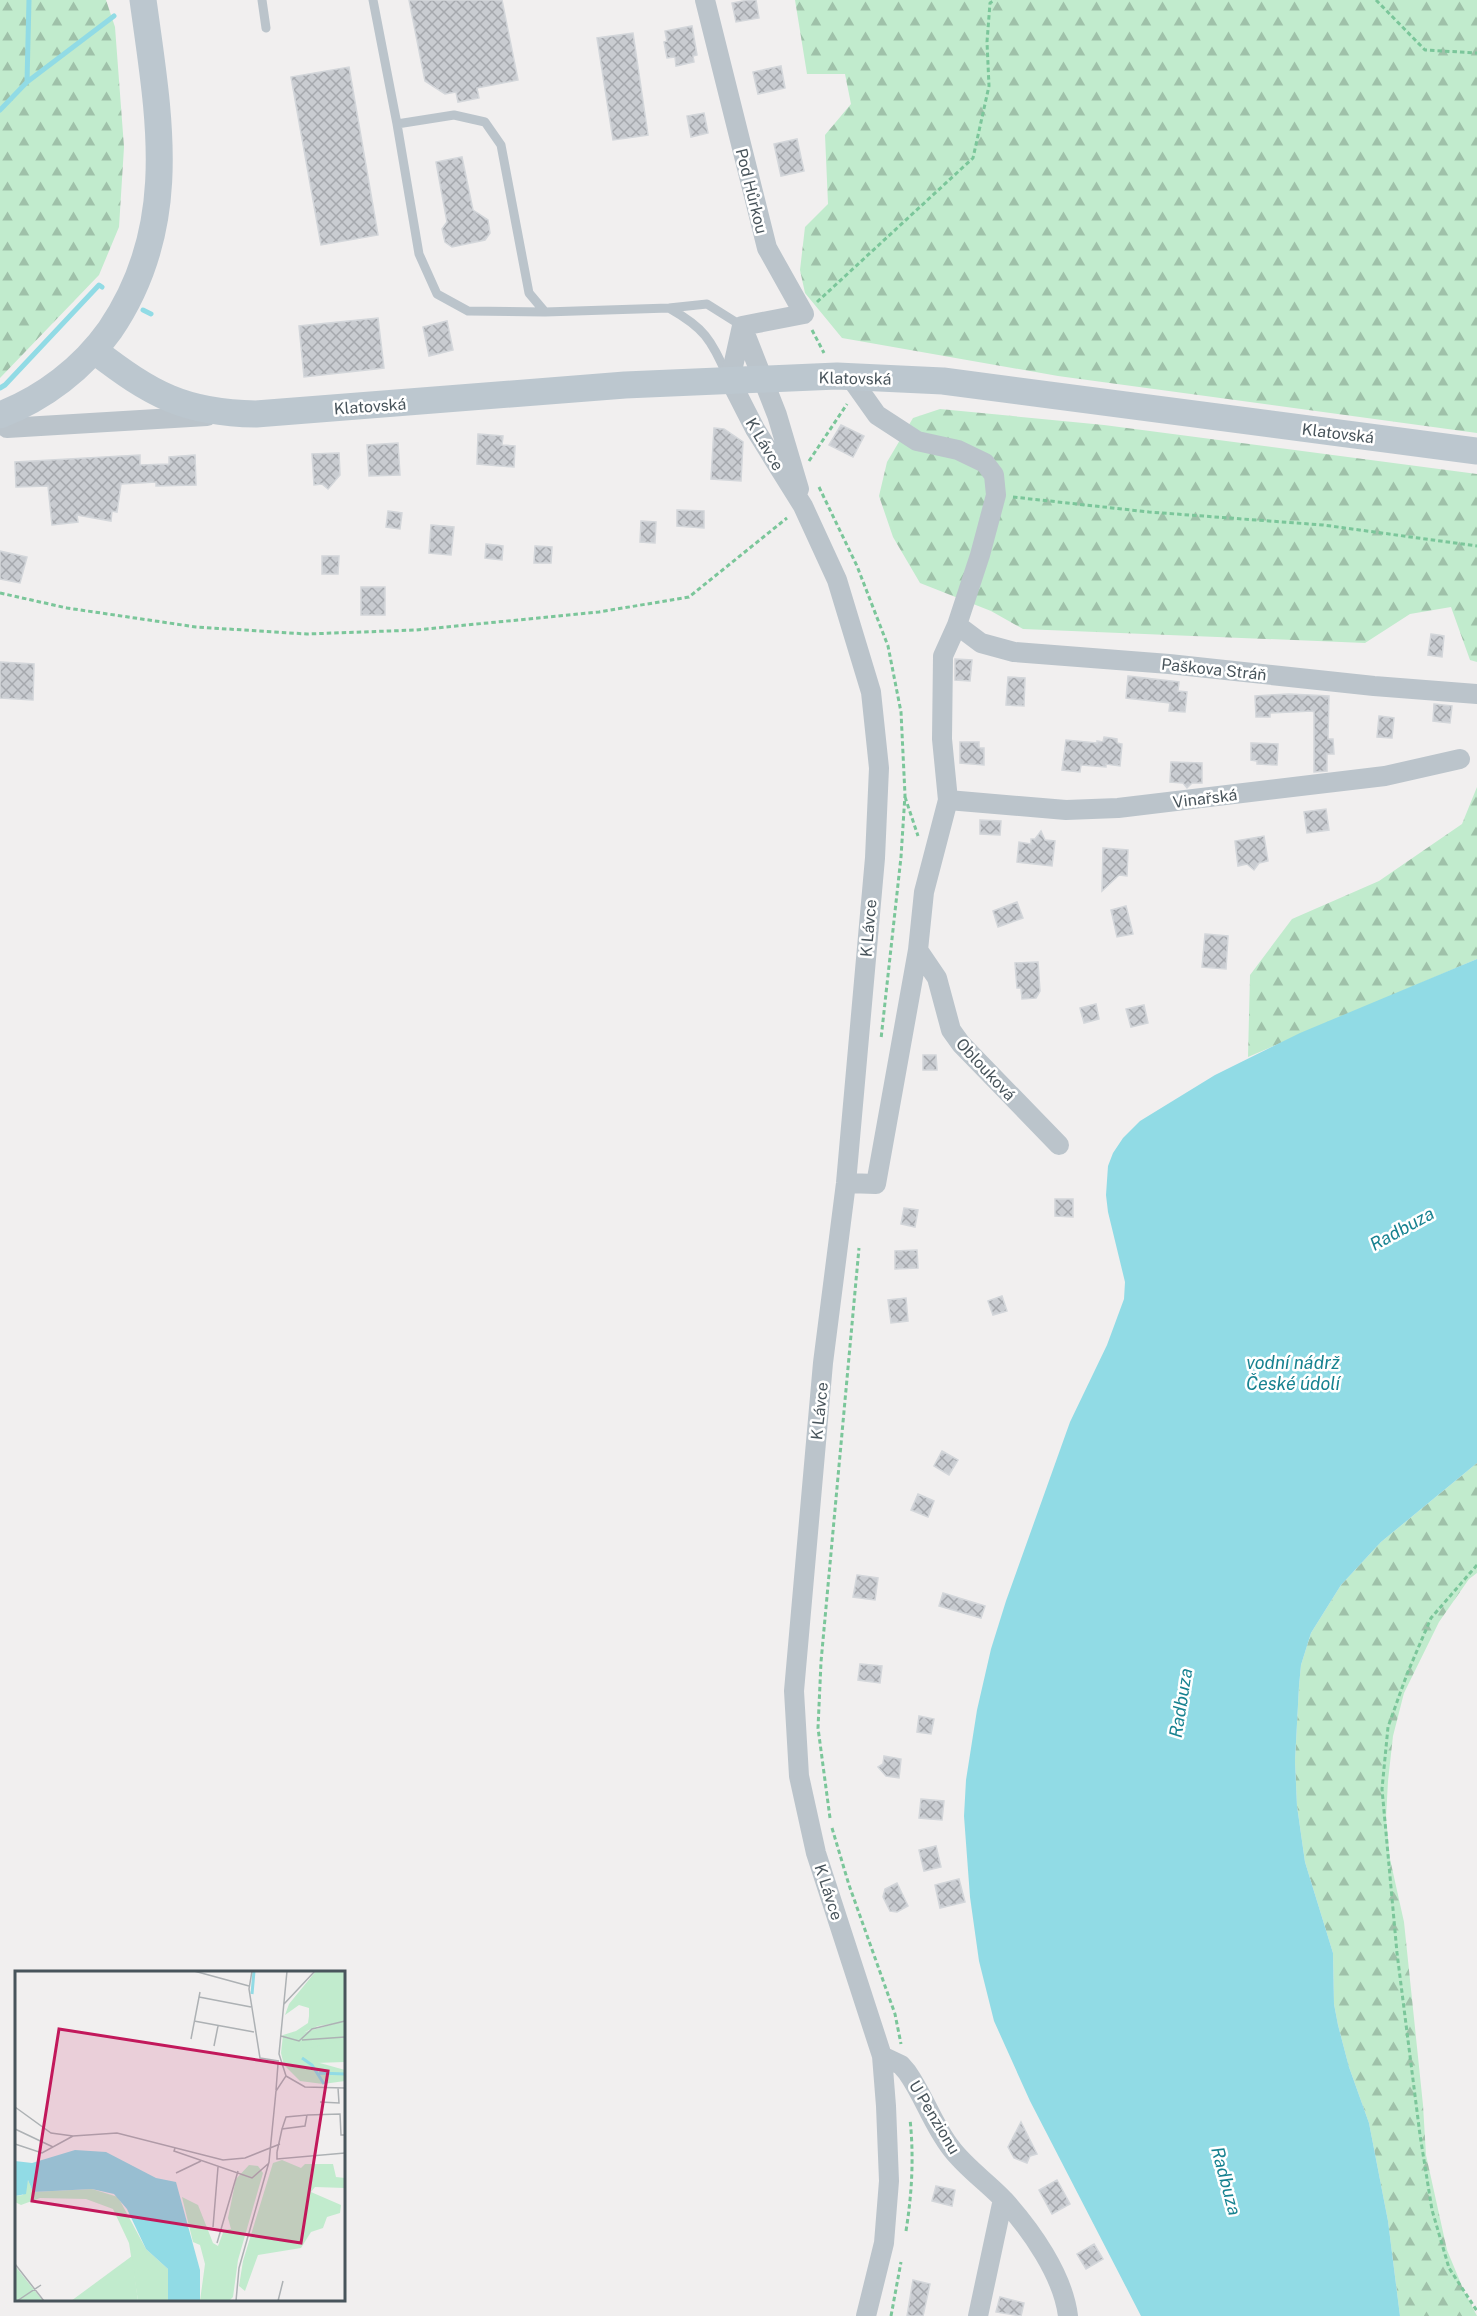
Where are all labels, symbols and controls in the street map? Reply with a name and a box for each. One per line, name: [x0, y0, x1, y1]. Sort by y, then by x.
street label: Pod Hůrkou: [732, 146, 771, 236]
street label: Klatovská: [818, 368, 892, 389]
street label: Klatovská: [333, 394, 407, 419]
street label: K Lávce: [741, 415, 788, 474]
street label: Klatovská: [1301, 420, 1375, 447]
street label: Paškova Stráň: [1160, 655, 1267, 684]
street label: Vinařská: [1172, 785, 1238, 812]
street label: K Lávce: [857, 898, 880, 958]
street label: Oblouková: [952, 1034, 1019, 1104]
water label: Radbuza: [1366, 1202, 1438, 1255]
water label: vodní nádrž České údolí: [1246, 1352, 1341, 1394]
street label: K Lávce: [807, 1381, 832, 1441]
water label: Radbuza: [1165, 1667, 1196, 1739]
street label: K Lávce: [811, 1862, 847, 1923]
inset map: [15, 1971, 345, 2301]
street label: U Penzionu: [905, 2077, 964, 2158]
water label: Radbuza: [1207, 2144, 1246, 2218]

